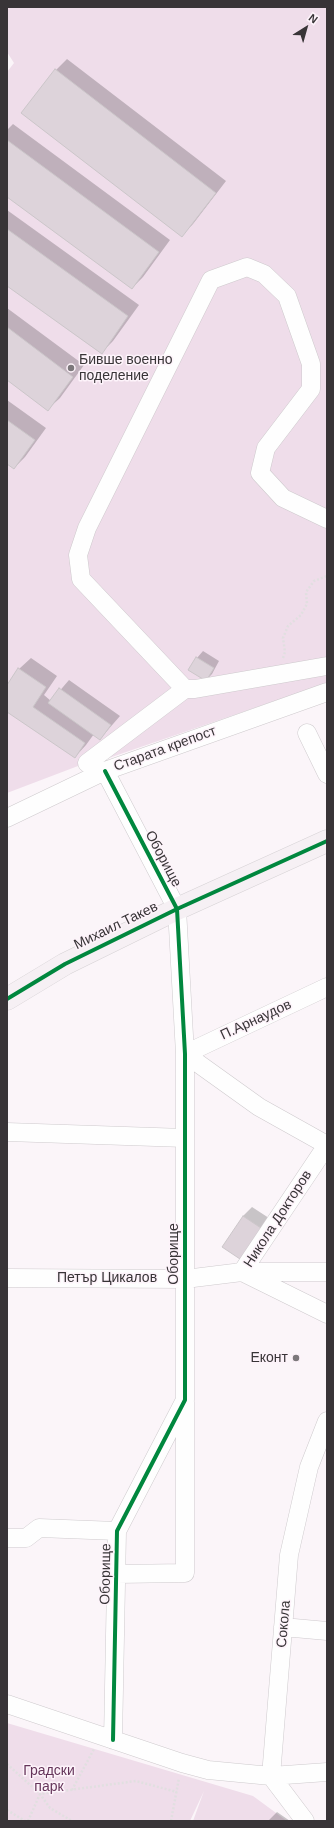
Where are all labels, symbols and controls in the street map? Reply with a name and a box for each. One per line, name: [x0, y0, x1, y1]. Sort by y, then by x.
north arrow: [286, 8, 326, 48]
text: N: [306, 11, 320, 26]
place label: Бивше военно поделение: [79, 352, 172, 384]
marker: Бивше военно поделение: [66, 363, 76, 373]
street label: Старата крепост: [111, 723, 219, 775]
street label: Оборище: [141, 828, 185, 890]
street label: Михаил Такев: [71, 898, 161, 954]
street label: П.Арнаудов: [218, 996, 294, 1044]
street label: Никола Докторов: [240, 1167, 316, 1271]
street label: Оборище: [166, 1223, 182, 1285]
street label: Петър Цикалов: [57, 1270, 157, 1286]
place label: Еконт: [250, 1350, 288, 1366]
marker: Еконт: [291, 1353, 301, 1363]
street label: Оборище: [97, 1543, 115, 1605]
street label: Сокола: [274, 1600, 294, 1648]
park label: Градски парк: [23, 1763, 75, 1796]

